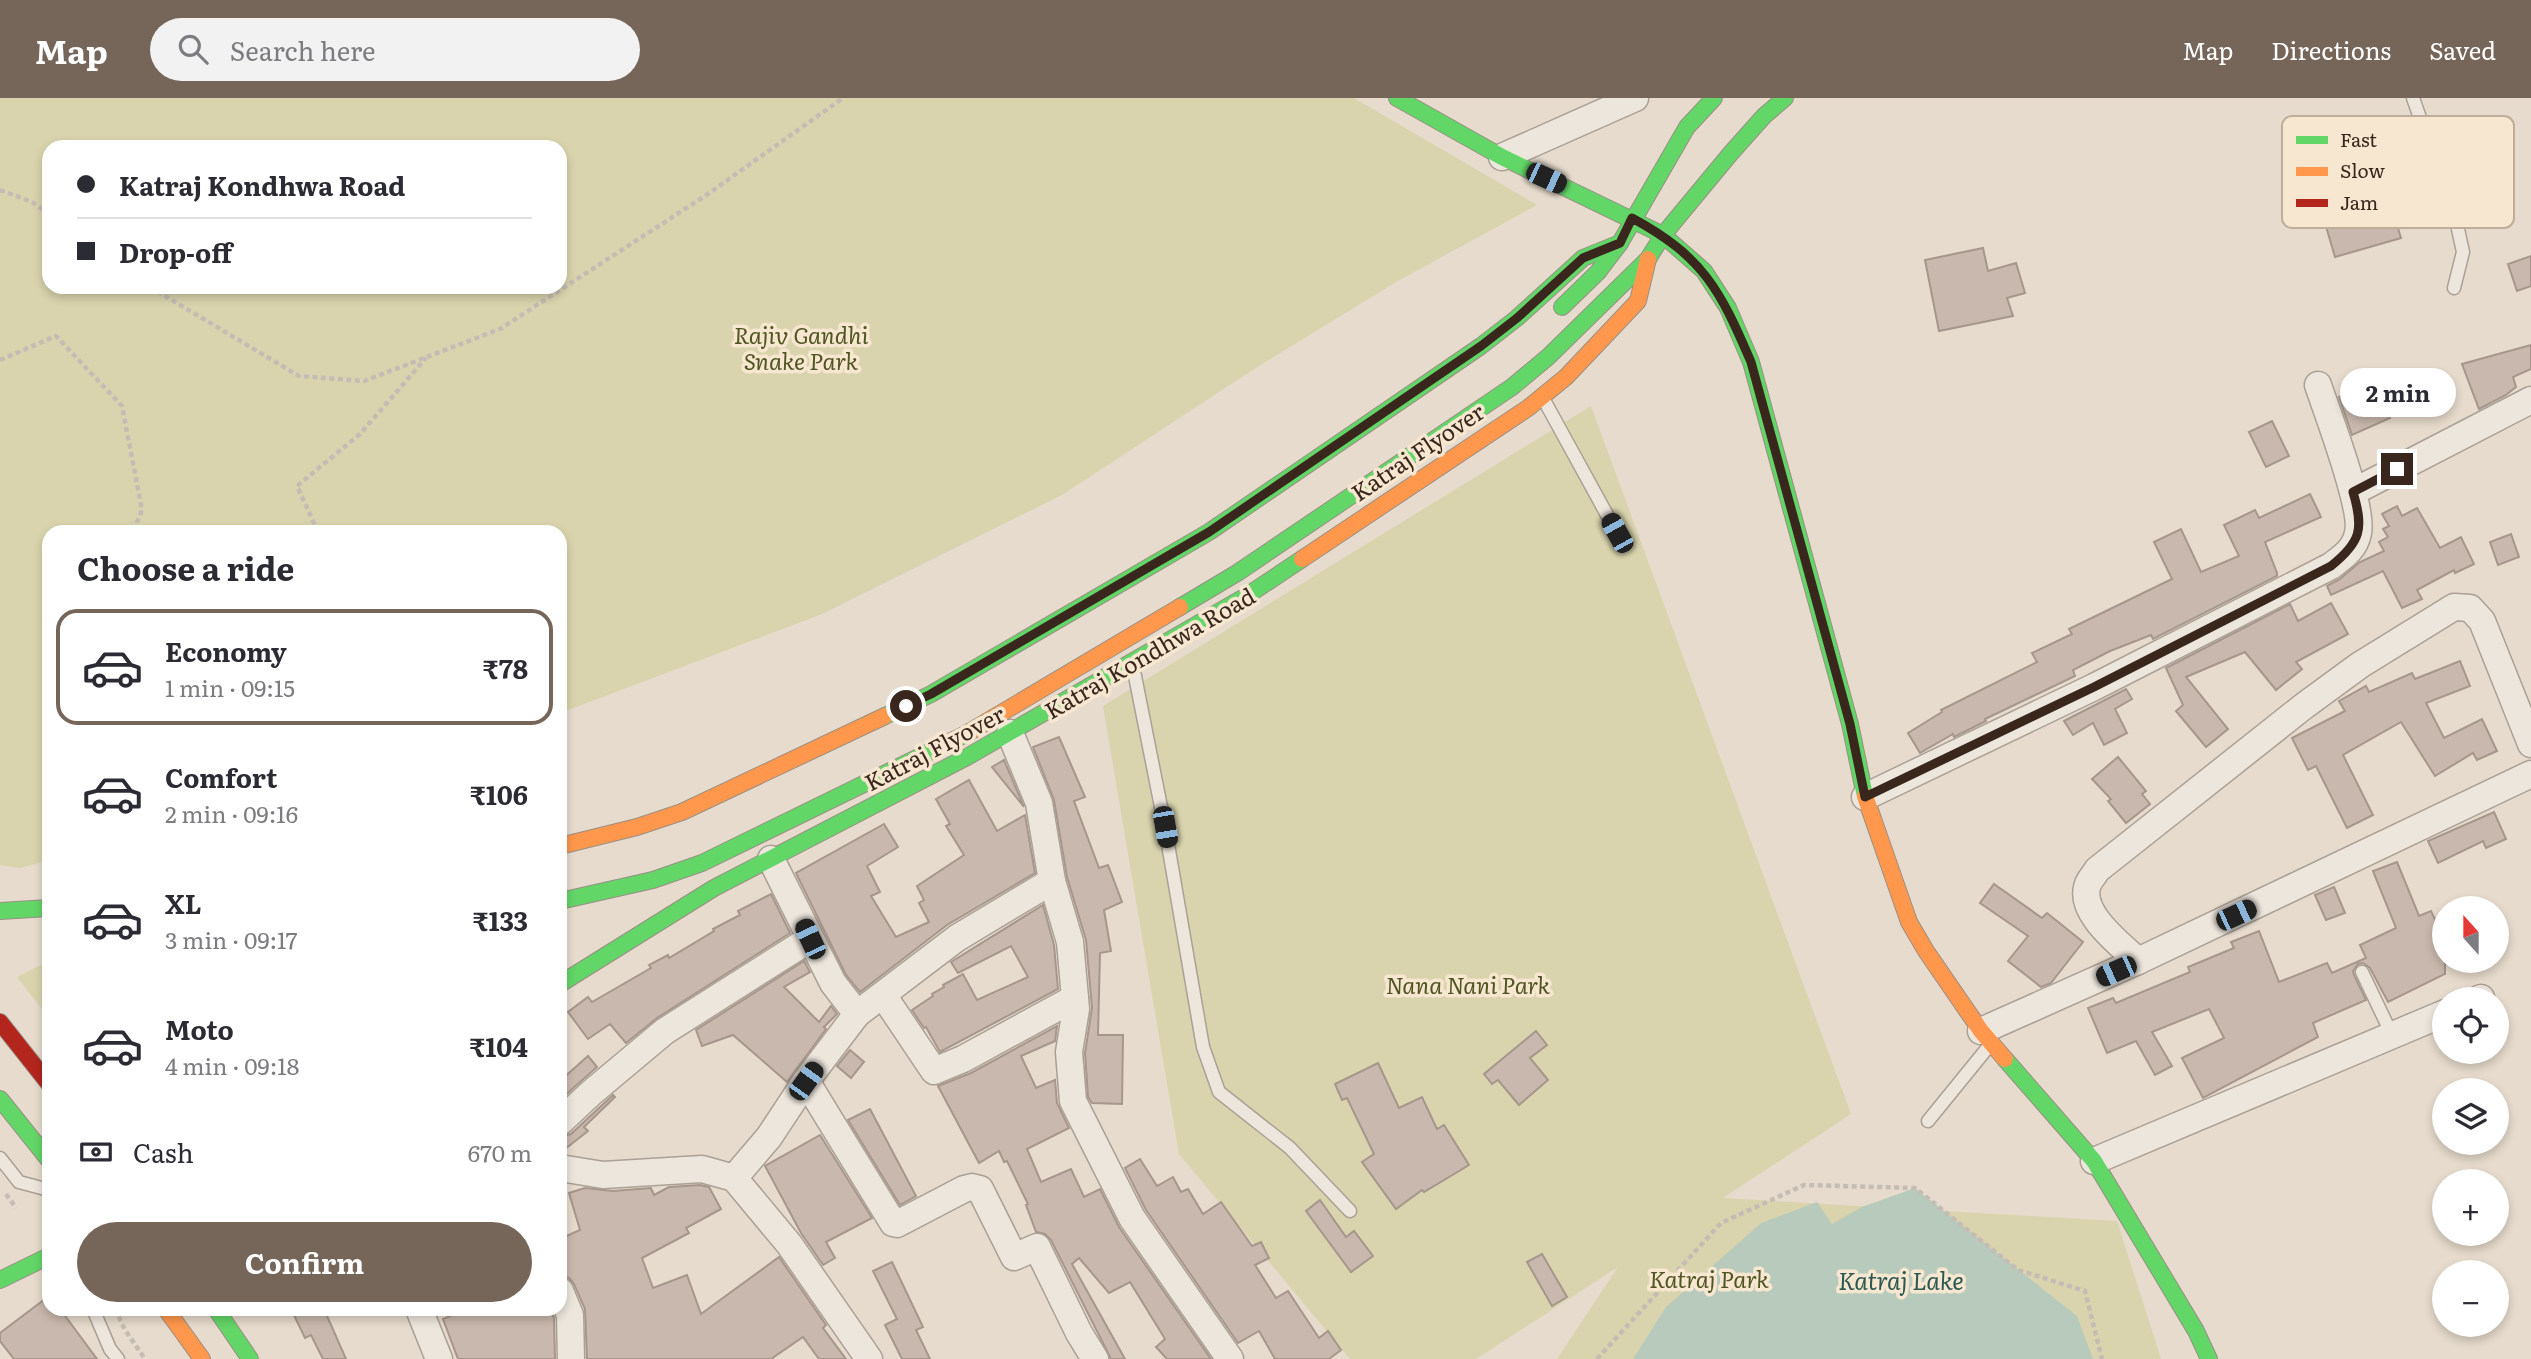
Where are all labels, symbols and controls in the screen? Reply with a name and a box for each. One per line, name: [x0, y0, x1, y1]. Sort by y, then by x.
search box: [150, 18, 640, 81]
text: Map: [35, 25, 108, 74]
icon: search: [174, 30, 212, 68]
text: Search here: [230, 30, 376, 69]
text: Map: [2182, 32, 2233, 67]
text: Directions: [2271, 32, 2391, 67]
text: Saved: [2429, 32, 2496, 67]
legend: [2282, 116, 2514, 228]
text: Fast: [2340, 125, 2377, 153]
text: Slow: [2340, 156, 2385, 184]
car: [1523, 160, 1570, 196]
text: Katraj Kondhwa Road: [119, 165, 405, 204]
text: Jam: [2340, 188, 2378, 216]
text: Drop-off: [119, 232, 232, 271]
park label: Rajiv Gandhi Snake Park: [734, 317, 868, 377]
callout: 2 min: [2339, 368, 2455, 416]
text: 2 min: [2366, 375, 2430, 409]
street label: Katraj Flyover: [1344, 394, 1491, 508]
route end: [2381, 453, 2413, 485]
car: [1598, 510, 1637, 556]
text: Choose a ride: [77, 543, 294, 591]
street label: Katraj Kondhwa Road: [1037, 578, 1261, 726]
text: Economy: [165, 631, 287, 670]
icon: car: [81, 636, 144, 699]
text: ₹78: [483, 648, 528, 687]
text: 1 min · 09:15: [165, 670, 295, 704]
route start: [890, 690, 922, 722]
street label: Katraj Flyover: [858, 696, 1010, 798]
text: Comfort: [165, 757, 277, 796]
icon: car: [81, 762, 144, 825]
text: ₹106: [470, 774, 528, 813]
text: 2 min · 09:16: [165, 796, 298, 830]
car: [1152, 804, 1179, 850]
text: XL: [165, 883, 202, 922]
icon: car: [81, 888, 144, 951]
north arrow: [2432, 896, 2510, 973]
map controls: [2432, 896, 2509, 1337]
car: [2213, 897, 2260, 933]
text: ₹133: [473, 900, 528, 939]
car: [792, 916, 829, 962]
text: 3 min · 09:17: [165, 922, 297, 956]
car: [2093, 953, 2140, 989]
park label: Nana Nani Park: [1386, 967, 1551, 1001]
button: locate: [2432, 987, 2509, 1064]
text: Moto: [165, 1009, 234, 1048]
icon: car: [81, 1014, 144, 1077]
text: ₹104: [470, 1026, 528, 1065]
text: 4 min · 09:18: [165, 1048, 299, 1082]
car: [786, 1058, 827, 1104]
button: layers: [2432, 1078, 2509, 1155]
text: Cash: [133, 1132, 194, 1171]
icon: cash: [77, 1133, 115, 1171]
text: 670 m: [468, 1135, 532, 1169]
button: +: [2432, 1169, 2509, 1246]
button: Confirm: [77, 1222, 532, 1302]
button: −: [2432, 1260, 2509, 1337]
park label: Katraj Park: [1649, 1261, 1769, 1295]
water label: Katraj Lake: [1838, 1262, 1964, 1297]

